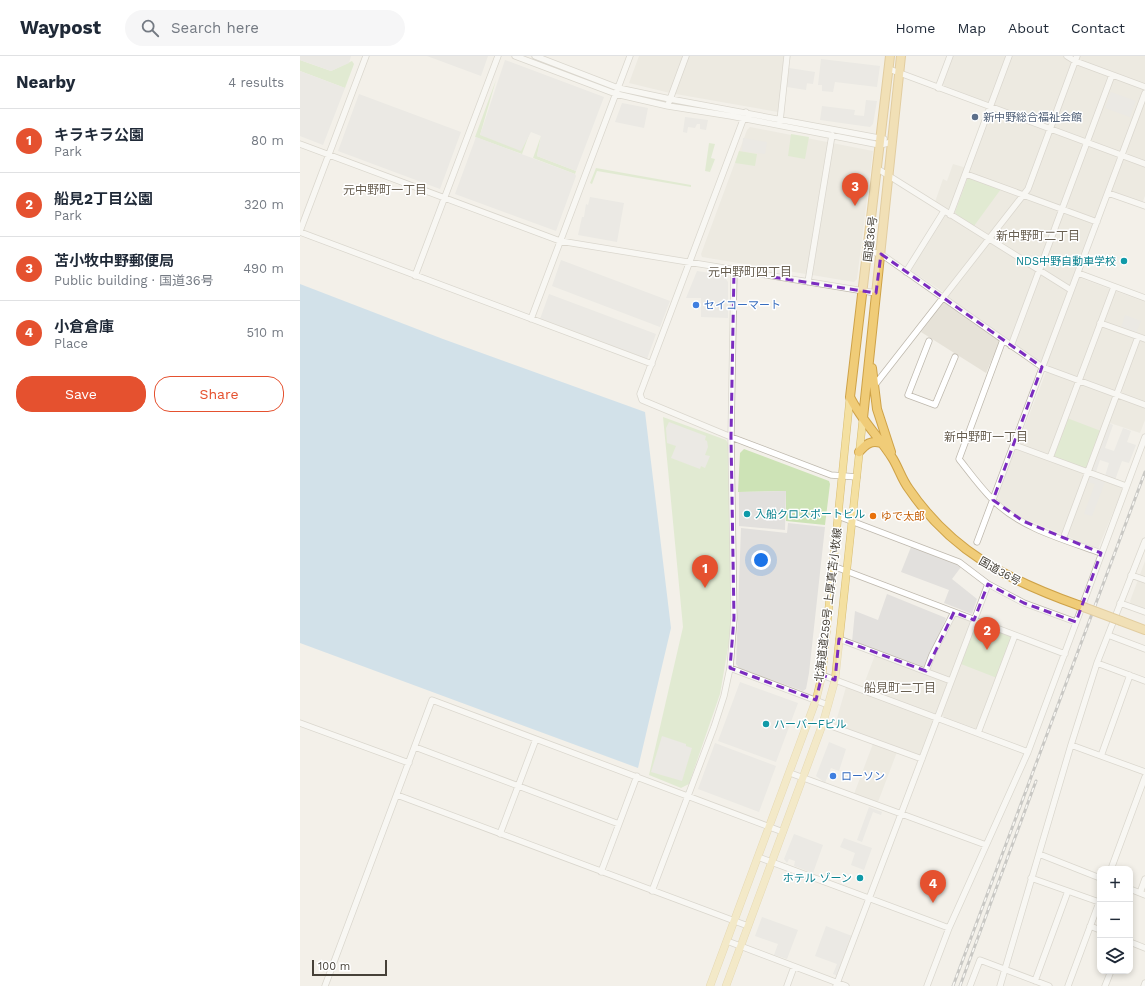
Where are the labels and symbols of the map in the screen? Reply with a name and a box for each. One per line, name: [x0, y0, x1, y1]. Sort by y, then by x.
place label: 新中野総合福祉会館: [983, 111, 1082, 124]
marker: 新中野総合福祉会館: [970, 112, 980, 122]
pin: 3: [842, 173, 868, 206]
district label: 元中野町一丁目: [343, 183, 427, 197]
street label: 国道36号: [861, 215, 880, 263]
district label: 新中野町二丁目: [996, 229, 1080, 243]
place label: NDS中野自動車学校: [1016, 255, 1116, 268]
marker: NDS中野自動車学校: [1119, 256, 1129, 266]
district label: 元中野町四丁目: [708, 265, 792, 279]
place label: セイコーマート: [704, 299, 781, 312]
marker: セイコーマート: [691, 300, 701, 310]
district label: 新中野町一丁目: [944, 430, 1028, 444]
place label: 入船クロスポートビル: [755, 508, 865, 521]
marker: 入船クロスポートビル: [742, 509, 752, 519]
place label: ゆで太郎: [881, 510, 925, 523]
marker: ゆで太郎: [868, 511, 878, 521]
street label: 北海道道259号 上厚真苫小牧線: [813, 527, 844, 683]
your location: [751, 550, 771, 570]
pin: 1: [692, 555, 718, 588]
street label: 国道36号: [976, 555, 1023, 588]
pin: 2: [974, 617, 1000, 650]
district label: 船見町二丁目: [864, 681, 936, 695]
place label: ハーバーFビル: [774, 718, 847, 731]
marker: ハーバーFビル: [761, 719, 771, 729]
place label: ローソン: [841, 770, 885, 783]
marker: ローソン: [828, 771, 838, 781]
pin: 4: [920, 870, 946, 903]
place label: ホテル ゾーン: [783, 872, 852, 885]
marker: ホテル ゾーン: [855, 873, 865, 883]
scale bar: [312, 958, 387, 977]

